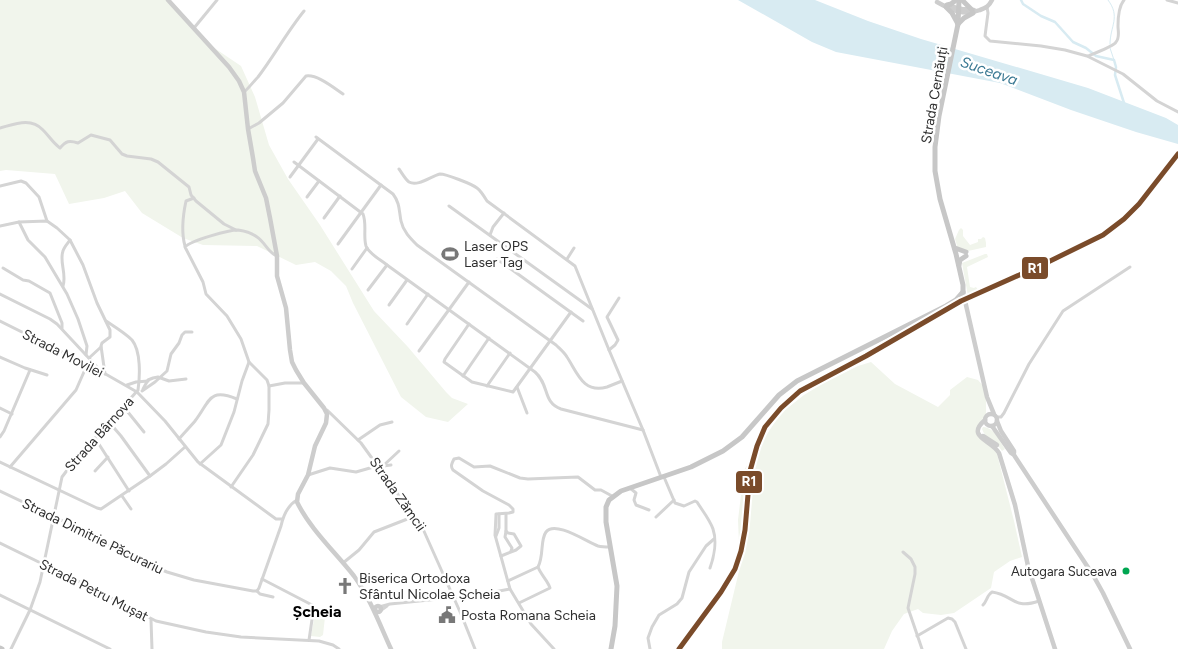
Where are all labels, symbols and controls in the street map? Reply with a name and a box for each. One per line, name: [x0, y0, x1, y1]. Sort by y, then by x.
street label: Strada Cernăuți: [918, 45, 951, 145]
water label: Suceava: [958, 53, 1020, 89]
place label: Laser OPS Laser Tag: [464, 238, 528, 271]
sports icon: Laser OPS Laser Tag: [440, 244, 460, 264]
line badge: R1: [1021, 256, 1049, 280]
text: R1: [1028, 260, 1042, 277]
street label: Strada Movilei: [19, 326, 106, 381]
street label: Strada Bârnova: [61, 393, 137, 475]
street label: Strada Zămcii: [366, 454, 429, 535]
line badge: R1: [735, 470, 763, 494]
text: R1: [742, 473, 756, 490]
street label: Strada Dimitrie Păcurariu: [19, 495, 166, 578]
street label: Strada Petru Mușat: [36, 556, 151, 625]
place label: Autogara Suceava: [1011, 564, 1117, 579]
marker: Autogara Suceava: [1121, 566, 1131, 576]
place label: Biserica Ortodoxa Sfântul Nicolae Șcheia: [359, 570, 500, 603]
church icon: Biserica Ortodoxa Sfântul Nicolae Șcheia: [335, 576, 355, 596]
district label: Șcheia: [292, 602, 342, 621]
public building icon: Posta Romana Scheia: [437, 605, 457, 625]
place label: Posta Romana Scheia: [461, 607, 596, 624]

